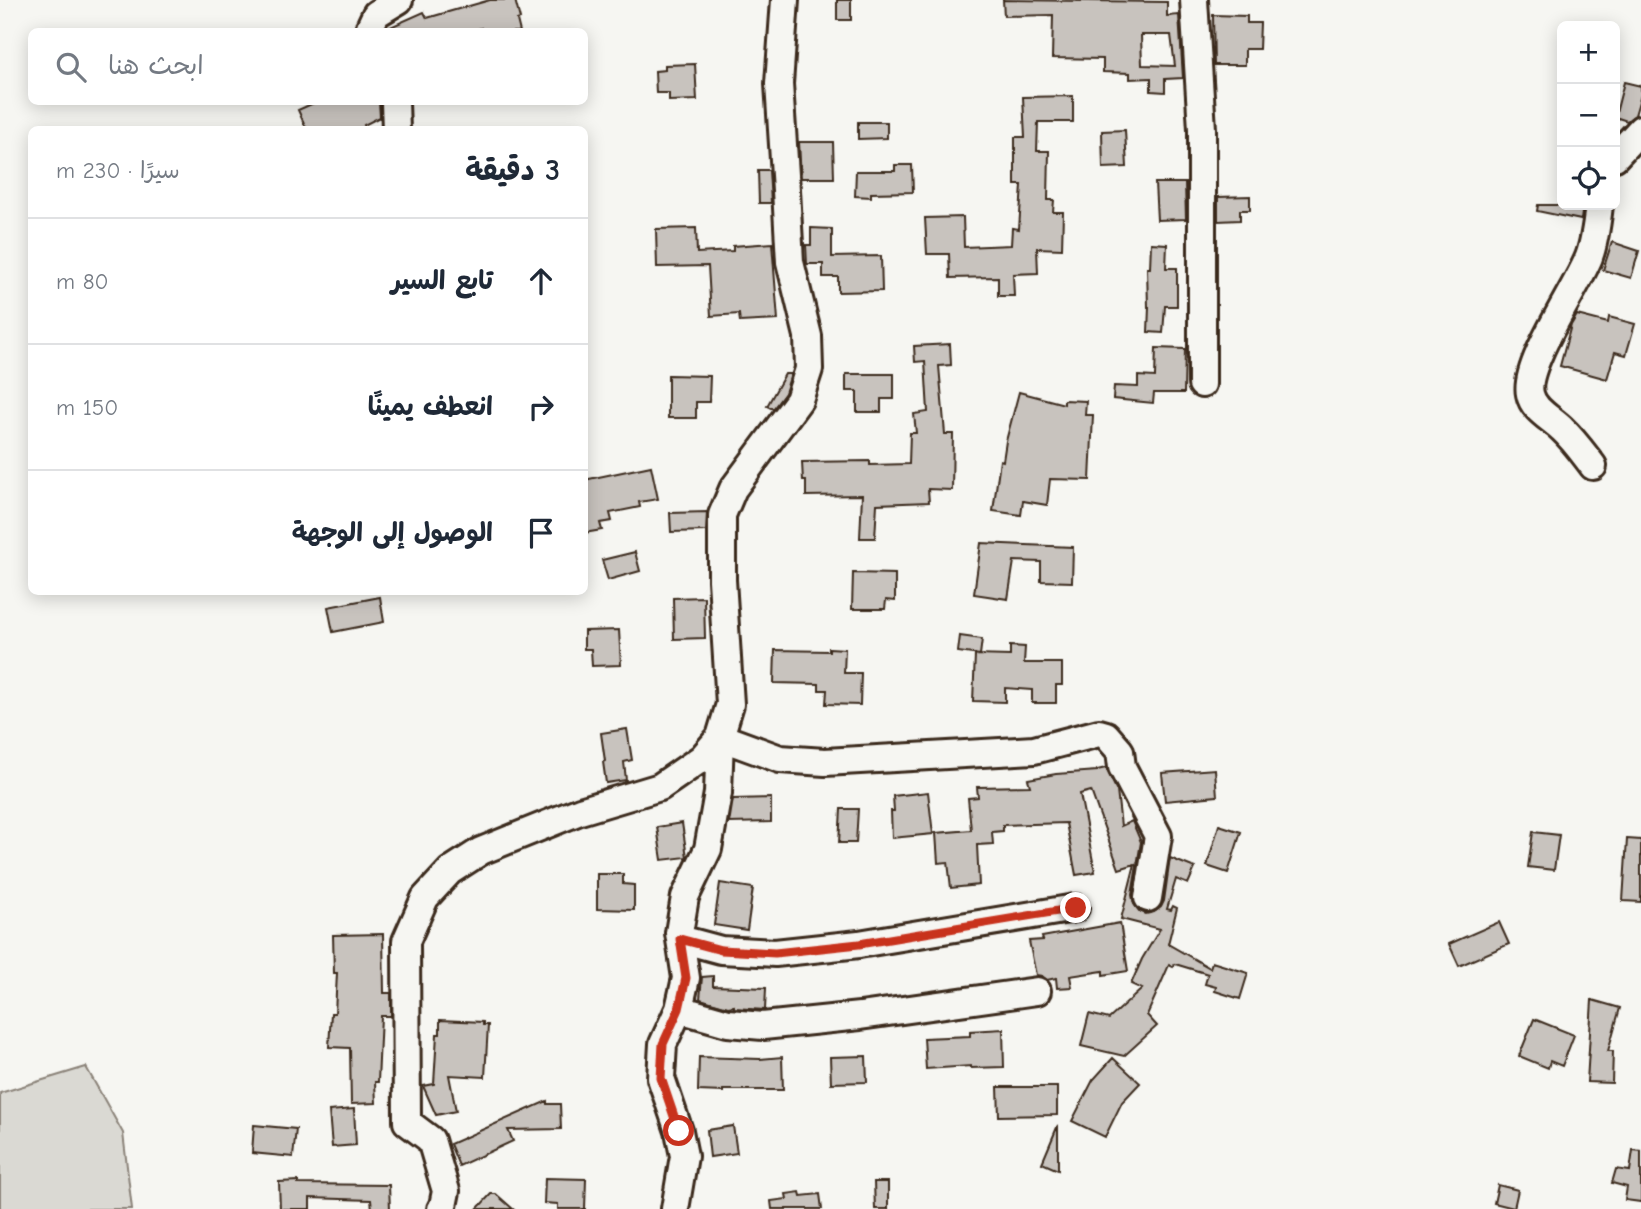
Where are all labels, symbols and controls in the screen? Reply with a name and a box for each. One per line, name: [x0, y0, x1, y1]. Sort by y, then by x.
map controls: [1557, 21, 1620, 210]
button: +: [1557, 21, 1620, 84]
search box: [28, 28, 588, 105]
icon: search: [52, 48, 90, 86]
text: ابحث هنا: [108, 51, 204, 81]
button: −: [1557, 84, 1620, 147]
button: locate: [1557, 147, 1620, 210]
text: 3 دقيقة: [465, 153, 560, 188]
text: سيرًا · 230 m: [56, 157, 180, 184]
icon: ahead: [522, 262, 560, 300]
text: تابع السير: [391, 266, 493, 296]
text: 80 m: [56, 268, 109, 295]
icon: right: [522, 388, 560, 426]
text: انعطف يمينًا: [368, 392, 493, 422]
text: 150 m: [56, 394, 118, 421]
icon: arrive: [522, 514, 560, 552]
text: الوصول إلى الوجهة: [292, 518, 493, 548]
route end: [1060, 892, 1091, 923]
route start: [663, 1115, 694, 1146]

